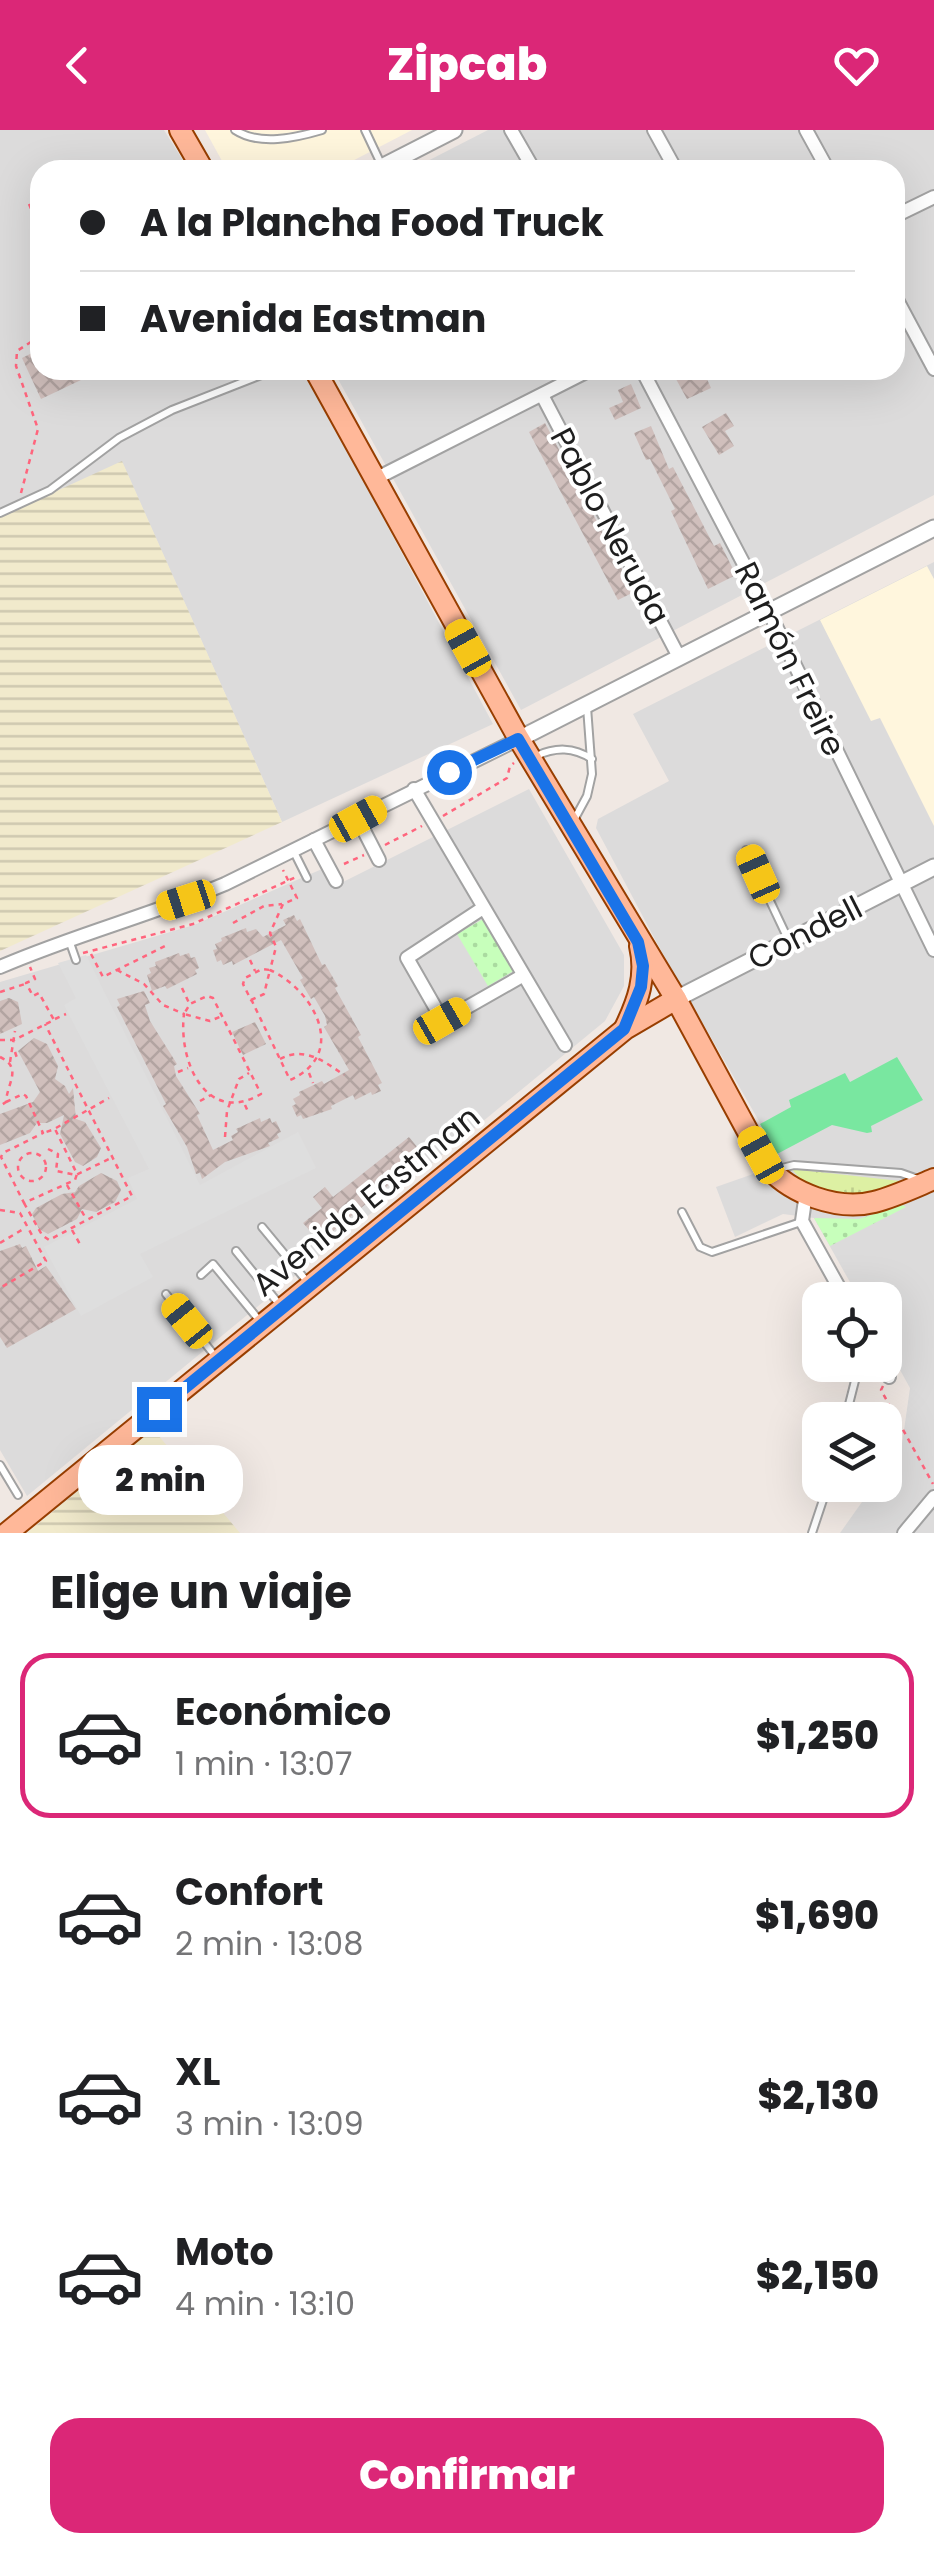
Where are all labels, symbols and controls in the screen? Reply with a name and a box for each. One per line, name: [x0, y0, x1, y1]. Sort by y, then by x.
text: Zipcab: [387, 33, 547, 96]
icon: back: [50, 38, 105, 93]
icon: heart: [829, 38, 884, 93]
text: A la Plancha Food Truck: [140, 196, 604, 249]
text: Avenida Eastman: [140, 292, 486, 345]
street label: Pablo Neruda: [540, 420, 681, 632]
street label: Ramón Freire: [724, 554, 857, 764]
car: [440, 614, 496, 682]
route start: [427, 750, 472, 795]
car: [324, 791, 392, 847]
car: [732, 840, 784, 908]
car: [153, 876, 219, 924]
street label: Condell: [740, 885, 870, 980]
car: [409, 993, 475, 1049]
street label: Avenida Eastman: [242, 1095, 489, 1307]
car: [733, 1121, 789, 1189]
map controls: [802, 1282, 902, 1502]
button: locate: [802, 1282, 902, 1382]
car: [156, 1288, 218, 1354]
route end: [137, 1387, 182, 1432]
button: layers: [802, 1402, 902, 1502]
callout: 2 min: [76, 1444, 242, 1514]
text: 2 min: [115, 1457, 206, 1502]
text: Elige un viaje: [50, 1561, 352, 1624]
text: Económico: [175, 1685, 391, 1738]
icon: car: [55, 1691, 145, 1781]
text: $1,250: [756, 1709, 879, 1762]
text: 1 min · 13:07: [175, 1741, 352, 1786]
text: Confort: [175, 1865, 323, 1918]
icon: car: [55, 1871, 145, 1961]
text: $1,690: [755, 1889, 879, 1942]
text: 2 min · 13:08: [175, 1921, 363, 1966]
text: XL: [175, 2045, 220, 2098]
icon: car: [55, 2051, 145, 2141]
text: $2,130: [757, 2069, 879, 2122]
text: 3 min · 13:09: [175, 2101, 364, 2146]
text: Moto: [175, 2225, 274, 2278]
icon: car: [55, 2231, 145, 2321]
text: $2,150: [756, 2249, 879, 2302]
text: 4 min · 13:10: [175, 2281, 355, 2326]
button: Confirmar: [50, 2418, 884, 2533]

